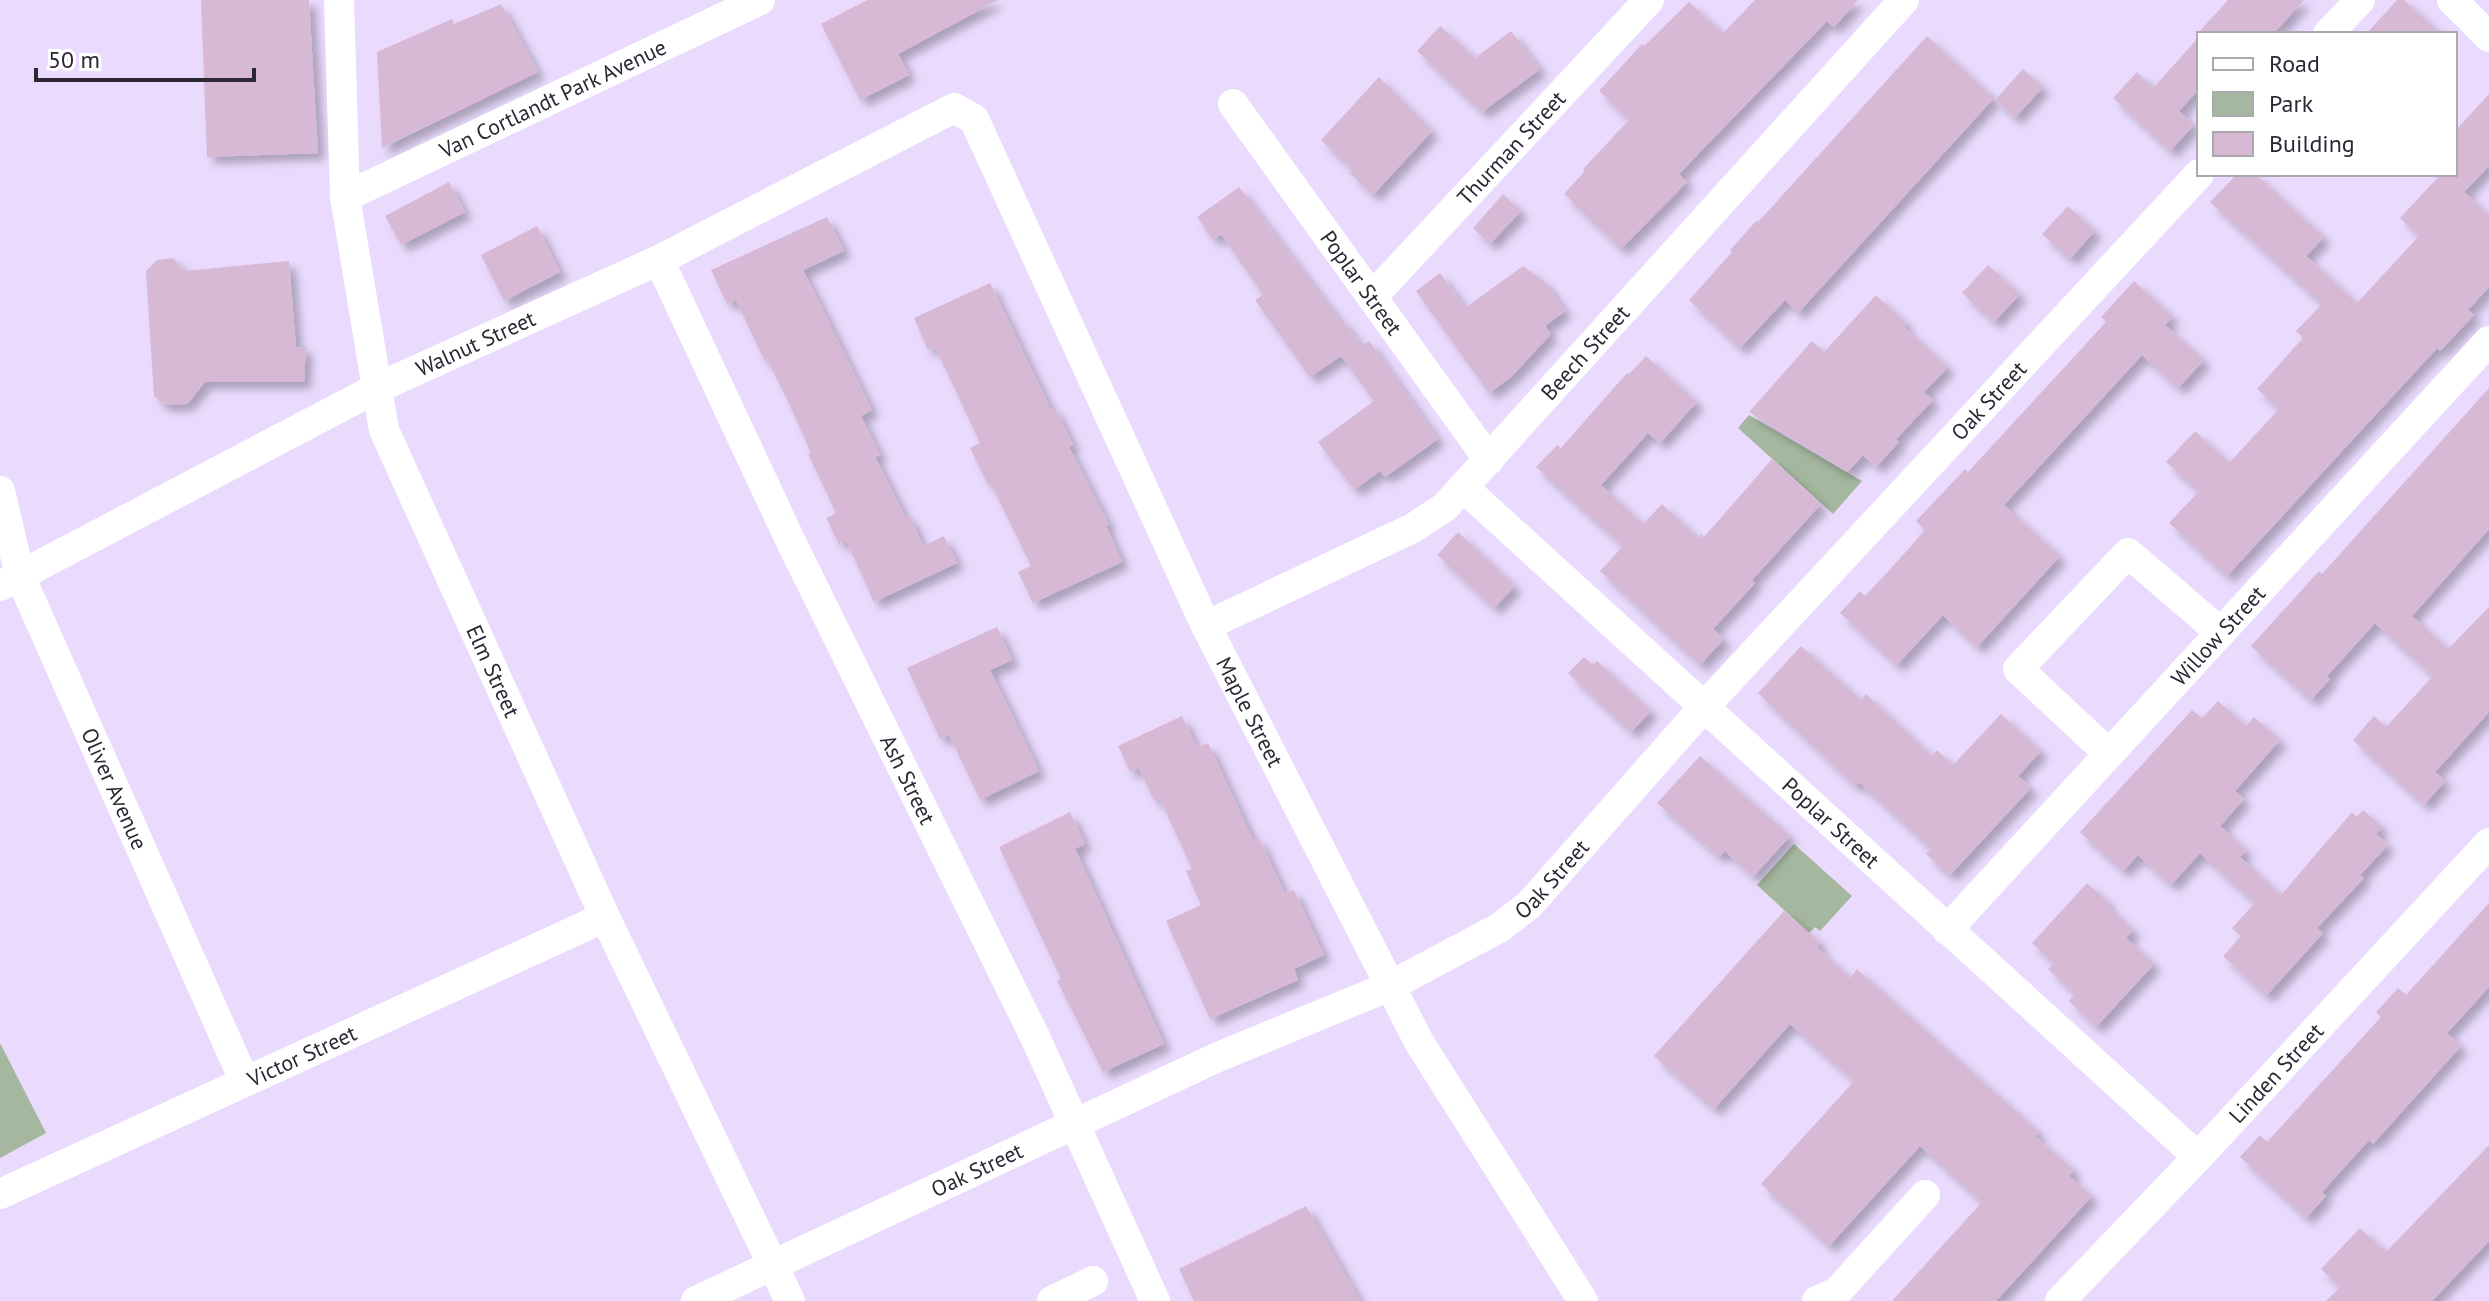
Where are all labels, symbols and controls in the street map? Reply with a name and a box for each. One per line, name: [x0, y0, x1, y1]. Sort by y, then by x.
scale bar: [36, 32, 254, 82]
legend: [2197, 32, 2457, 176]
street label: Van Cortlandt Park Avenue: [434, 33, 671, 165]
text: 50 m: [48, 44, 100, 75]
text: Road: [2269, 48, 2320, 79]
street label: Thurman Street: [1451, 84, 1572, 211]
text: Park: [2269, 88, 2314, 119]
text: Building: [2269, 128, 2355, 159]
street label: Poplar Street: [1314, 225, 1409, 341]
street label: Beech Street: [1535, 298, 1636, 406]
street label: Walnut Street: [411, 304, 540, 383]
street label: Oak Street: [1945, 355, 2033, 446]
street label: Willow Street: [2165, 579, 2271, 692]
street label: Elm Street: [460, 621, 527, 722]
street label: Maple Street: [1210, 652, 1290, 772]
street label: Oliver Avenue: [75, 723, 154, 854]
street label: Ash Street: [874, 730, 942, 829]
street label: Poplar Street: [1776, 771, 1886, 874]
street label: Oak Street: [1509, 833, 1595, 925]
street label: Linden Street: [2223, 1017, 2329, 1129]
street label: Victor Street: [242, 1018, 361, 1093]
street label: Oak Street: [927, 1136, 1028, 1203]

